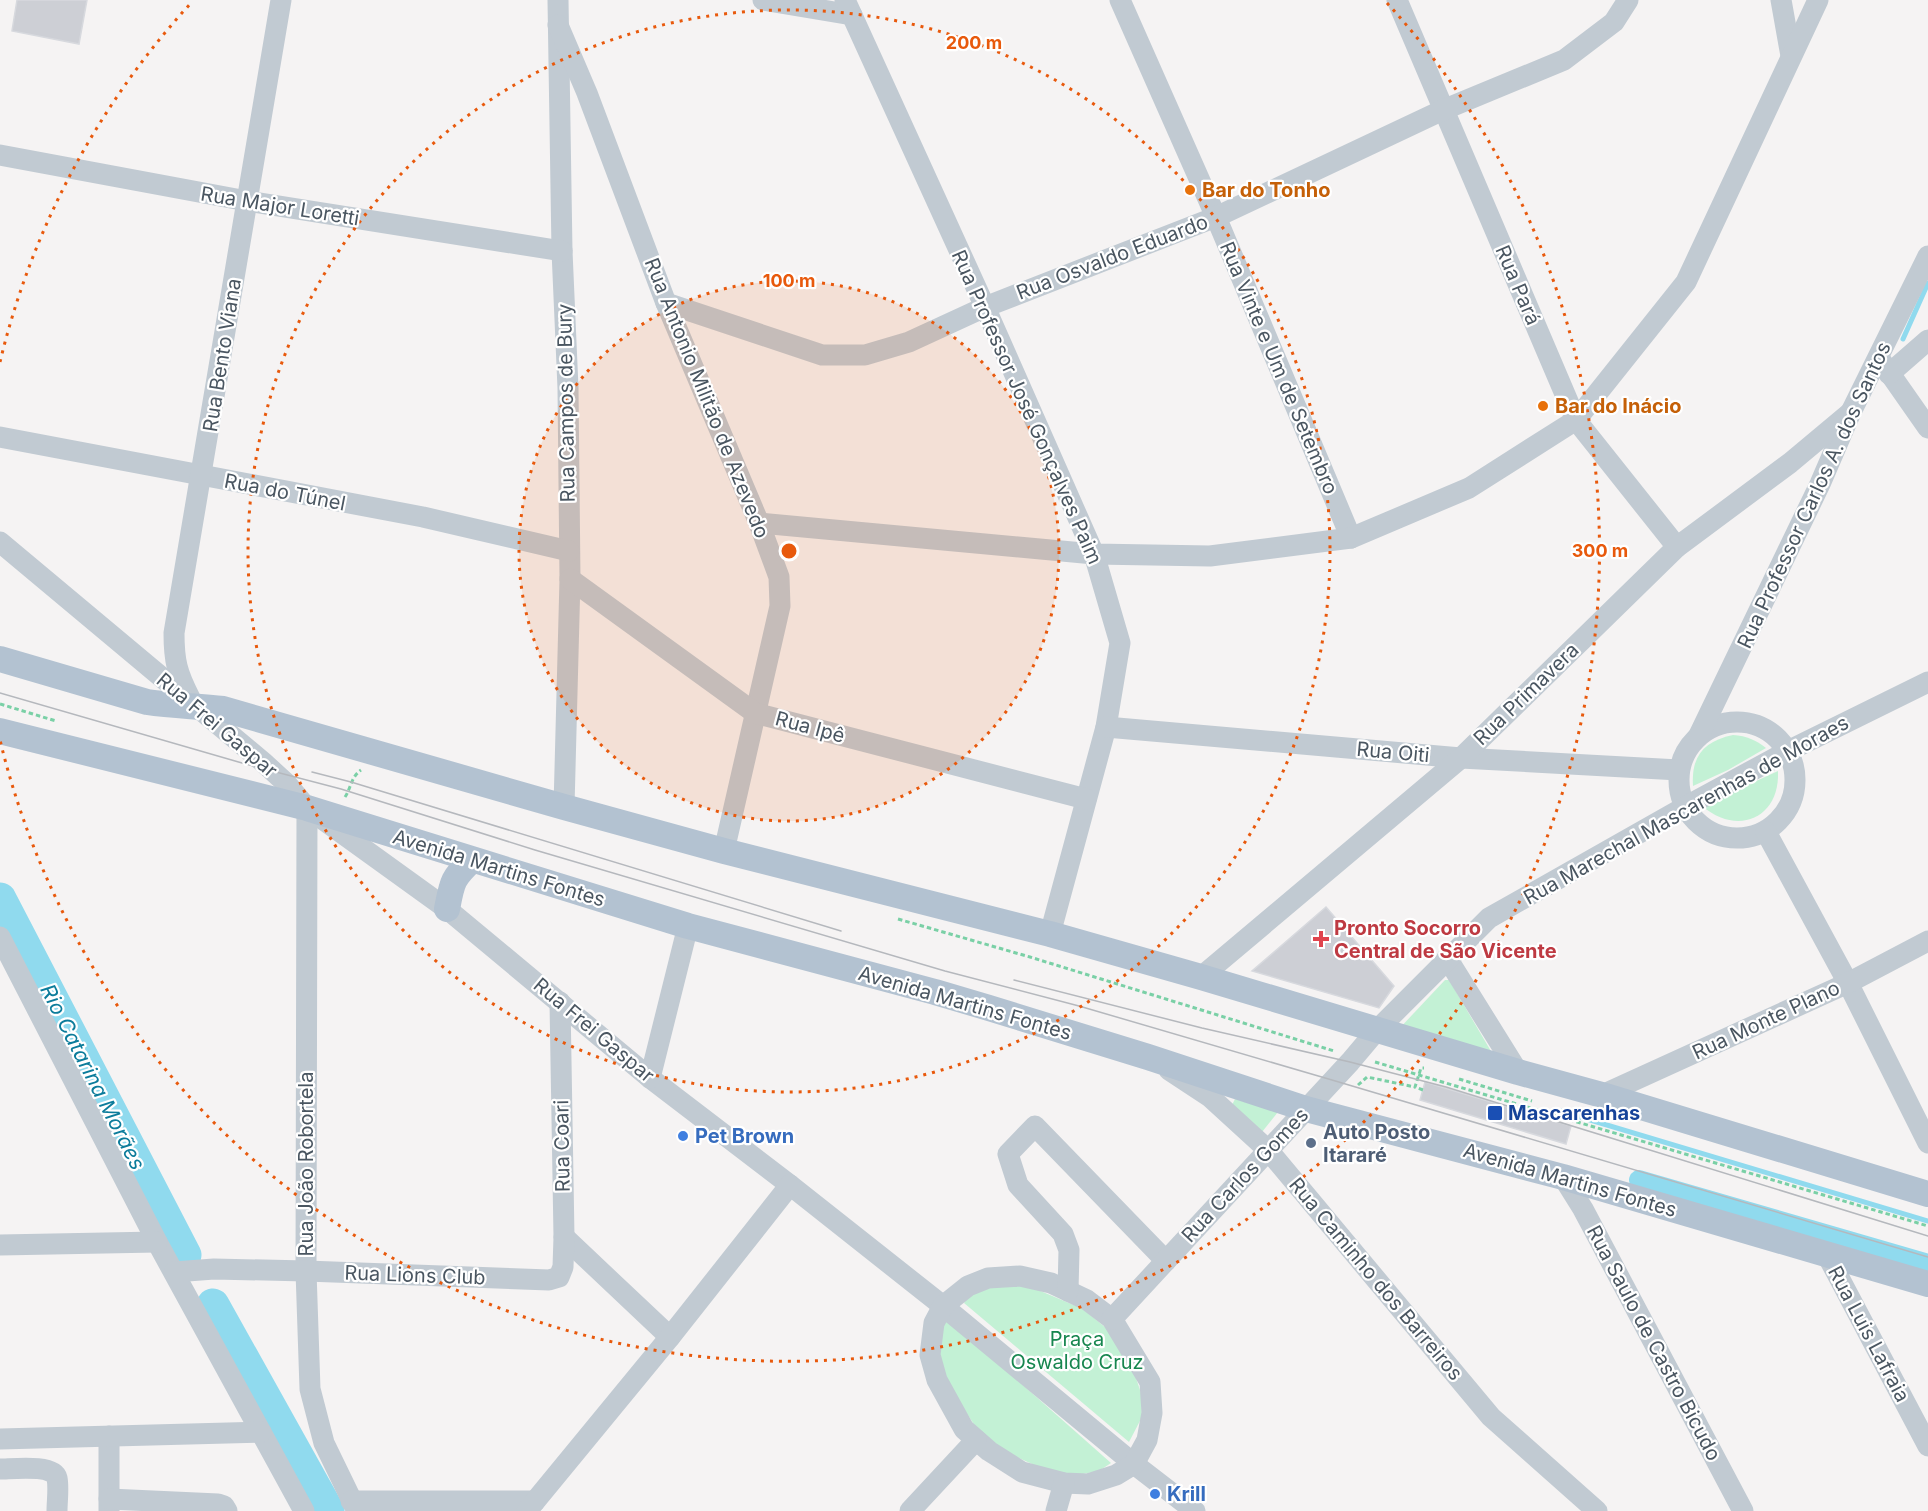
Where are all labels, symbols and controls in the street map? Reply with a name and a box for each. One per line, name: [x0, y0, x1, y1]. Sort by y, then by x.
text: 200 m: [946, 32, 1002, 53]
place label: Bar do Tonho: [1202, 178, 1331, 202]
street label: Rua Major Loretti: [199, 182, 361, 230]
marker: Bar do Tonho: [1183, 183, 1197, 197]
street label: Rua Osvaldo Eduardo: [1013, 209, 1211, 305]
street label: Rua Vinte e Um de Setembro: [1215, 238, 1343, 498]
street label: Rua Pará: [1490, 241, 1546, 329]
street label: Rua Professor José Gonçalves Paim: [947, 246, 1107, 568]
street label: Rua Antonio Militão de Azevedo: [640, 254, 774, 542]
text: 100 m: [763, 270, 815, 291]
street label: Rua Bento Viana: [198, 277, 246, 433]
street label: Rua Campos de Bury: [552, 303, 580, 503]
street label: Rua Professor Carlos A. dos Santos: [1732, 338, 1896, 652]
place label: Bar do Inácio: [1555, 394, 1681, 418]
marker: Bar do Inácio: [1536, 399, 1550, 413]
street label: Rua do Túnel: [222, 468, 348, 516]
text: 300 m: [1572, 540, 1628, 561]
centre of rings: [779, 541, 799, 561]
street label: Rua Primavera: [1468, 638, 1584, 750]
street label: Rua Frei Gaspar: [152, 668, 283, 783]
street label: Rua Ipê: [773, 706, 847, 748]
street label: Rua Marechal Mascarenhas de Moraes: [1519, 710, 1853, 910]
street label: Rua Oiti: [1356, 737, 1430, 767]
street label: Avenida Martins Fontes: [390, 824, 608, 912]
place label: Pronto Socorro Central de São Vicente: [1334, 916, 1557, 963]
marker: Pronto Socorro Central de São Vicente: [1312, 930, 1330, 948]
street label: Avenida Martins Fontes: [856, 961, 1074, 1045]
street label: Rua Frei Gaspar: [529, 973, 660, 1088]
street label: Rua Monte Plano: [1689, 975, 1843, 1065]
water label: Rio Catarina Morães: [35, 980, 151, 1174]
street label: Rua João Robortela: [294, 1072, 318, 1256]
street label: Rua Coari: [549, 1100, 575, 1192]
place label: Mascarenhas: [1508, 1101, 1640, 1125]
street label: Rua Carlos Gomes: [1177, 1103, 1313, 1247]
marker: Mascarenhas: [1486, 1104, 1504, 1122]
place label: Auto Posto Itararé: [1323, 1120, 1430, 1167]
place label: Pet Brown: [695, 1124, 794, 1148]
marker: Pet Brown: [676, 1129, 690, 1143]
marker: Auto Posto Itararé: [1304, 1136, 1318, 1150]
street label: Avenida Martins Fontes: [1461, 1138, 1679, 1222]
street label: Rua Caminho dos Barreiros: [1284, 1173, 1468, 1385]
street label: Rua Saulo de Castro Bicudo: [1582, 1221, 1726, 1465]
street label: Rua Lions Club: [344, 1261, 486, 1289]
street label: Rua Luis Lafraia: [1823, 1262, 1915, 1406]
park label: Praça Oswaldo Cruz: [1010, 1327, 1144, 1374]
place label: Krill: [1167, 1482, 1206, 1506]
marker: Krill: [1148, 1487, 1162, 1501]

